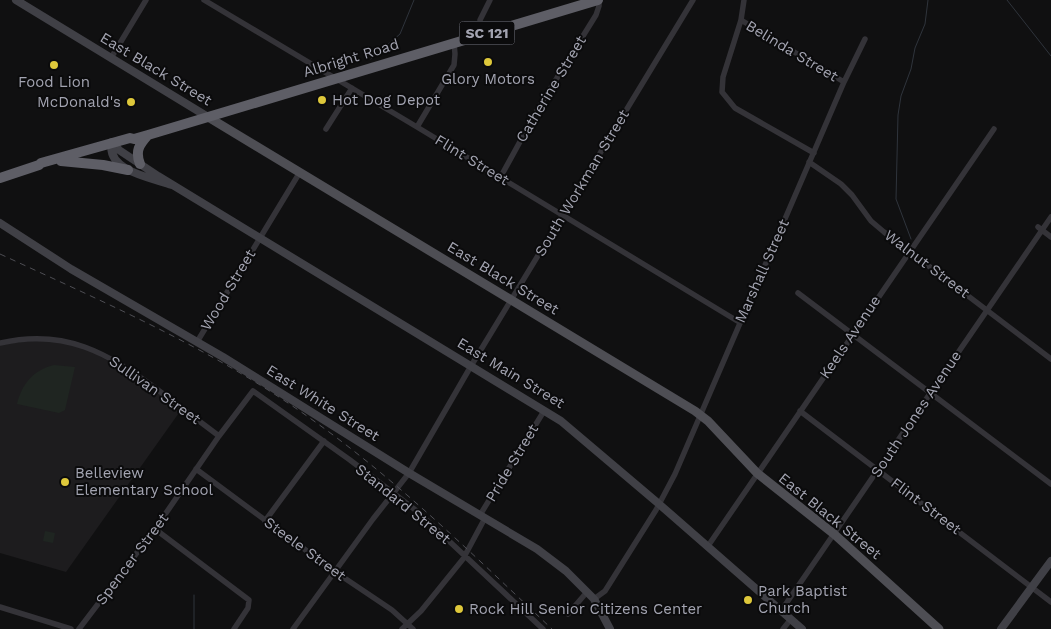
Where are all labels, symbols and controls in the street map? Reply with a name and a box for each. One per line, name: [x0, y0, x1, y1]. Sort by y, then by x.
street label: Belinda Street: [743, 16, 842, 86]
road number: SC 121: [460, 22, 514, 44]
street label: East Black Street: [97, 29, 216, 110]
street label: Catherine Street: [512, 32, 590, 146]
street label: Albright Road: [301, 35, 401, 81]
marker: Glory Motors: [482, 56, 494, 68]
marker: Food Lion: [48, 59, 60, 71]
place label: Glory Motors: [441, 70, 535, 88]
place label: Food Lion: [18, 73, 90, 91]
place label: Hot Dog Depot: [332, 91, 441, 109]
place label: McDonald's: [37, 93, 121, 111]
marker: Hot Dog Depot: [316, 94, 328, 106]
marker: McDonald's: [125, 96, 137, 108]
street label: South Workman Street: [531, 106, 633, 260]
street label: Flint Street: [432, 131, 513, 190]
street label: Marshall Street: [731, 216, 793, 326]
street label: Walnut Street: [881, 226, 974, 302]
street label: East Black Street: [444, 238, 563, 319]
street label: Wood Street: [197, 246, 260, 334]
street label: Keels Avenue: [816, 292, 884, 382]
street label: East Main Street: [454, 334, 569, 413]
street label: South Jones Avenue: [867, 347, 965, 481]
street label: Sullivan Street: [106, 352, 205, 429]
street label: East White Street: [263, 361, 383, 445]
street label: Pride Street: [482, 420, 543, 505]
street label: Standard Street: [352, 460, 455, 548]
place label: Belleview Elementary School: [75, 464, 214, 499]
street label: East Black Street: [775, 469, 886, 563]
street label: Flint Street: [887, 474, 965, 539]
marker: Belleview Elementary School: [59, 476, 71, 488]
street label: Spencer Street: [92, 509, 173, 608]
street label: Steele Street: [261, 513, 350, 585]
place label: Park Baptist Church: [758, 582, 848, 617]
marker: Park Baptist Church: [742, 594, 754, 606]
place label: Rock Hill Senior Citizens Center: [469, 600, 702, 618]
marker: Rock Hill Senior Citizens Center: [453, 603, 465, 615]

